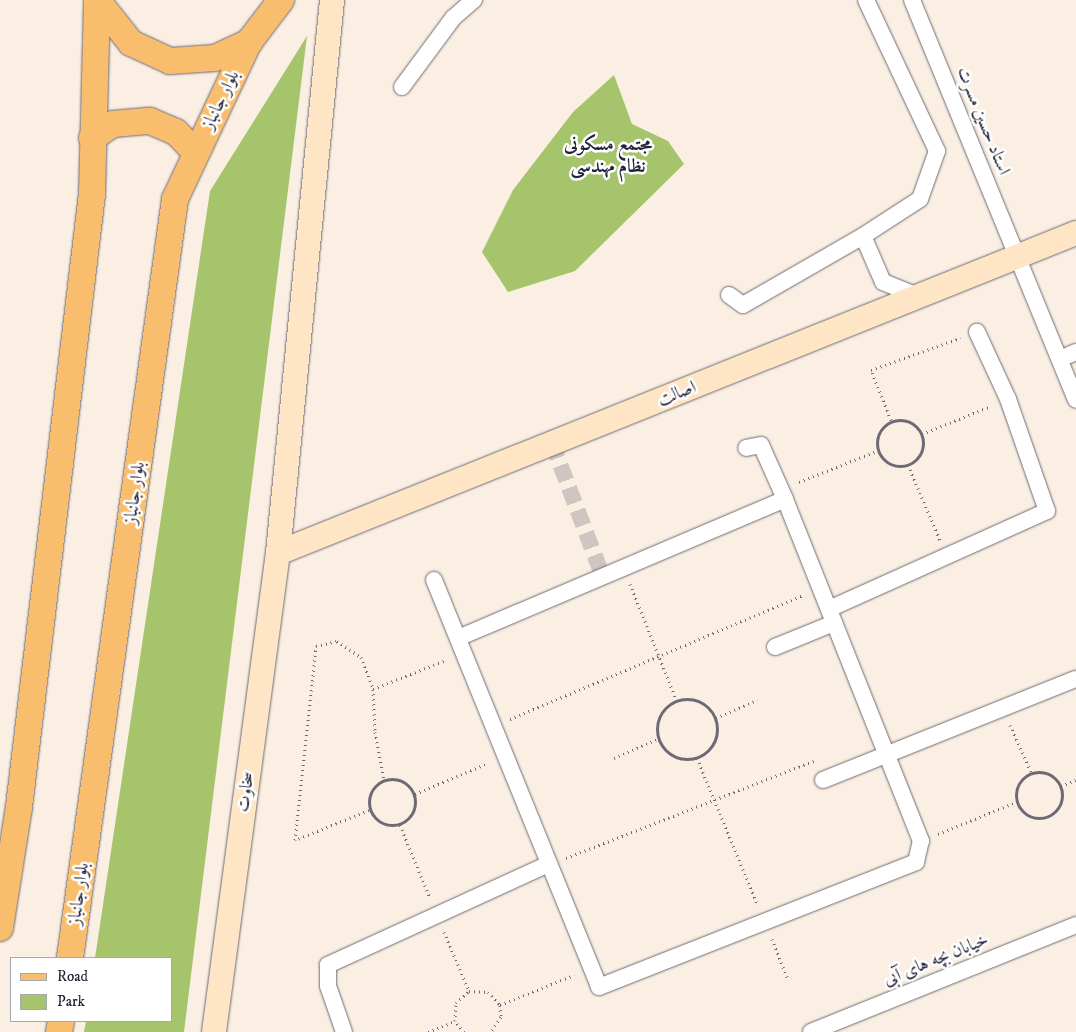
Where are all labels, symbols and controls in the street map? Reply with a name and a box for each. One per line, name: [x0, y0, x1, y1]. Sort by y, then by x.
street label: استاد حسین مسرت: [952, 64, 1014, 178]
street label: بلوار جانباز: [197, 67, 245, 133]
district label: مجتمع مسکونی نظام مهندسی: [564, 134, 652, 178]
street label: اصالت: [655, 377, 699, 411]
street label: بلوار جانباز: [120, 460, 150, 526]
street label: سخاوت: [232, 770, 260, 814]
street label: بلوار جانباز: [64, 861, 94, 927]
street label: خیابان بچه های آبی: [880, 929, 992, 991]
legend: [10, 957, 172, 1022]
text: Road: [57, 967, 88, 986]
text: Park: [57, 992, 85, 1011]

